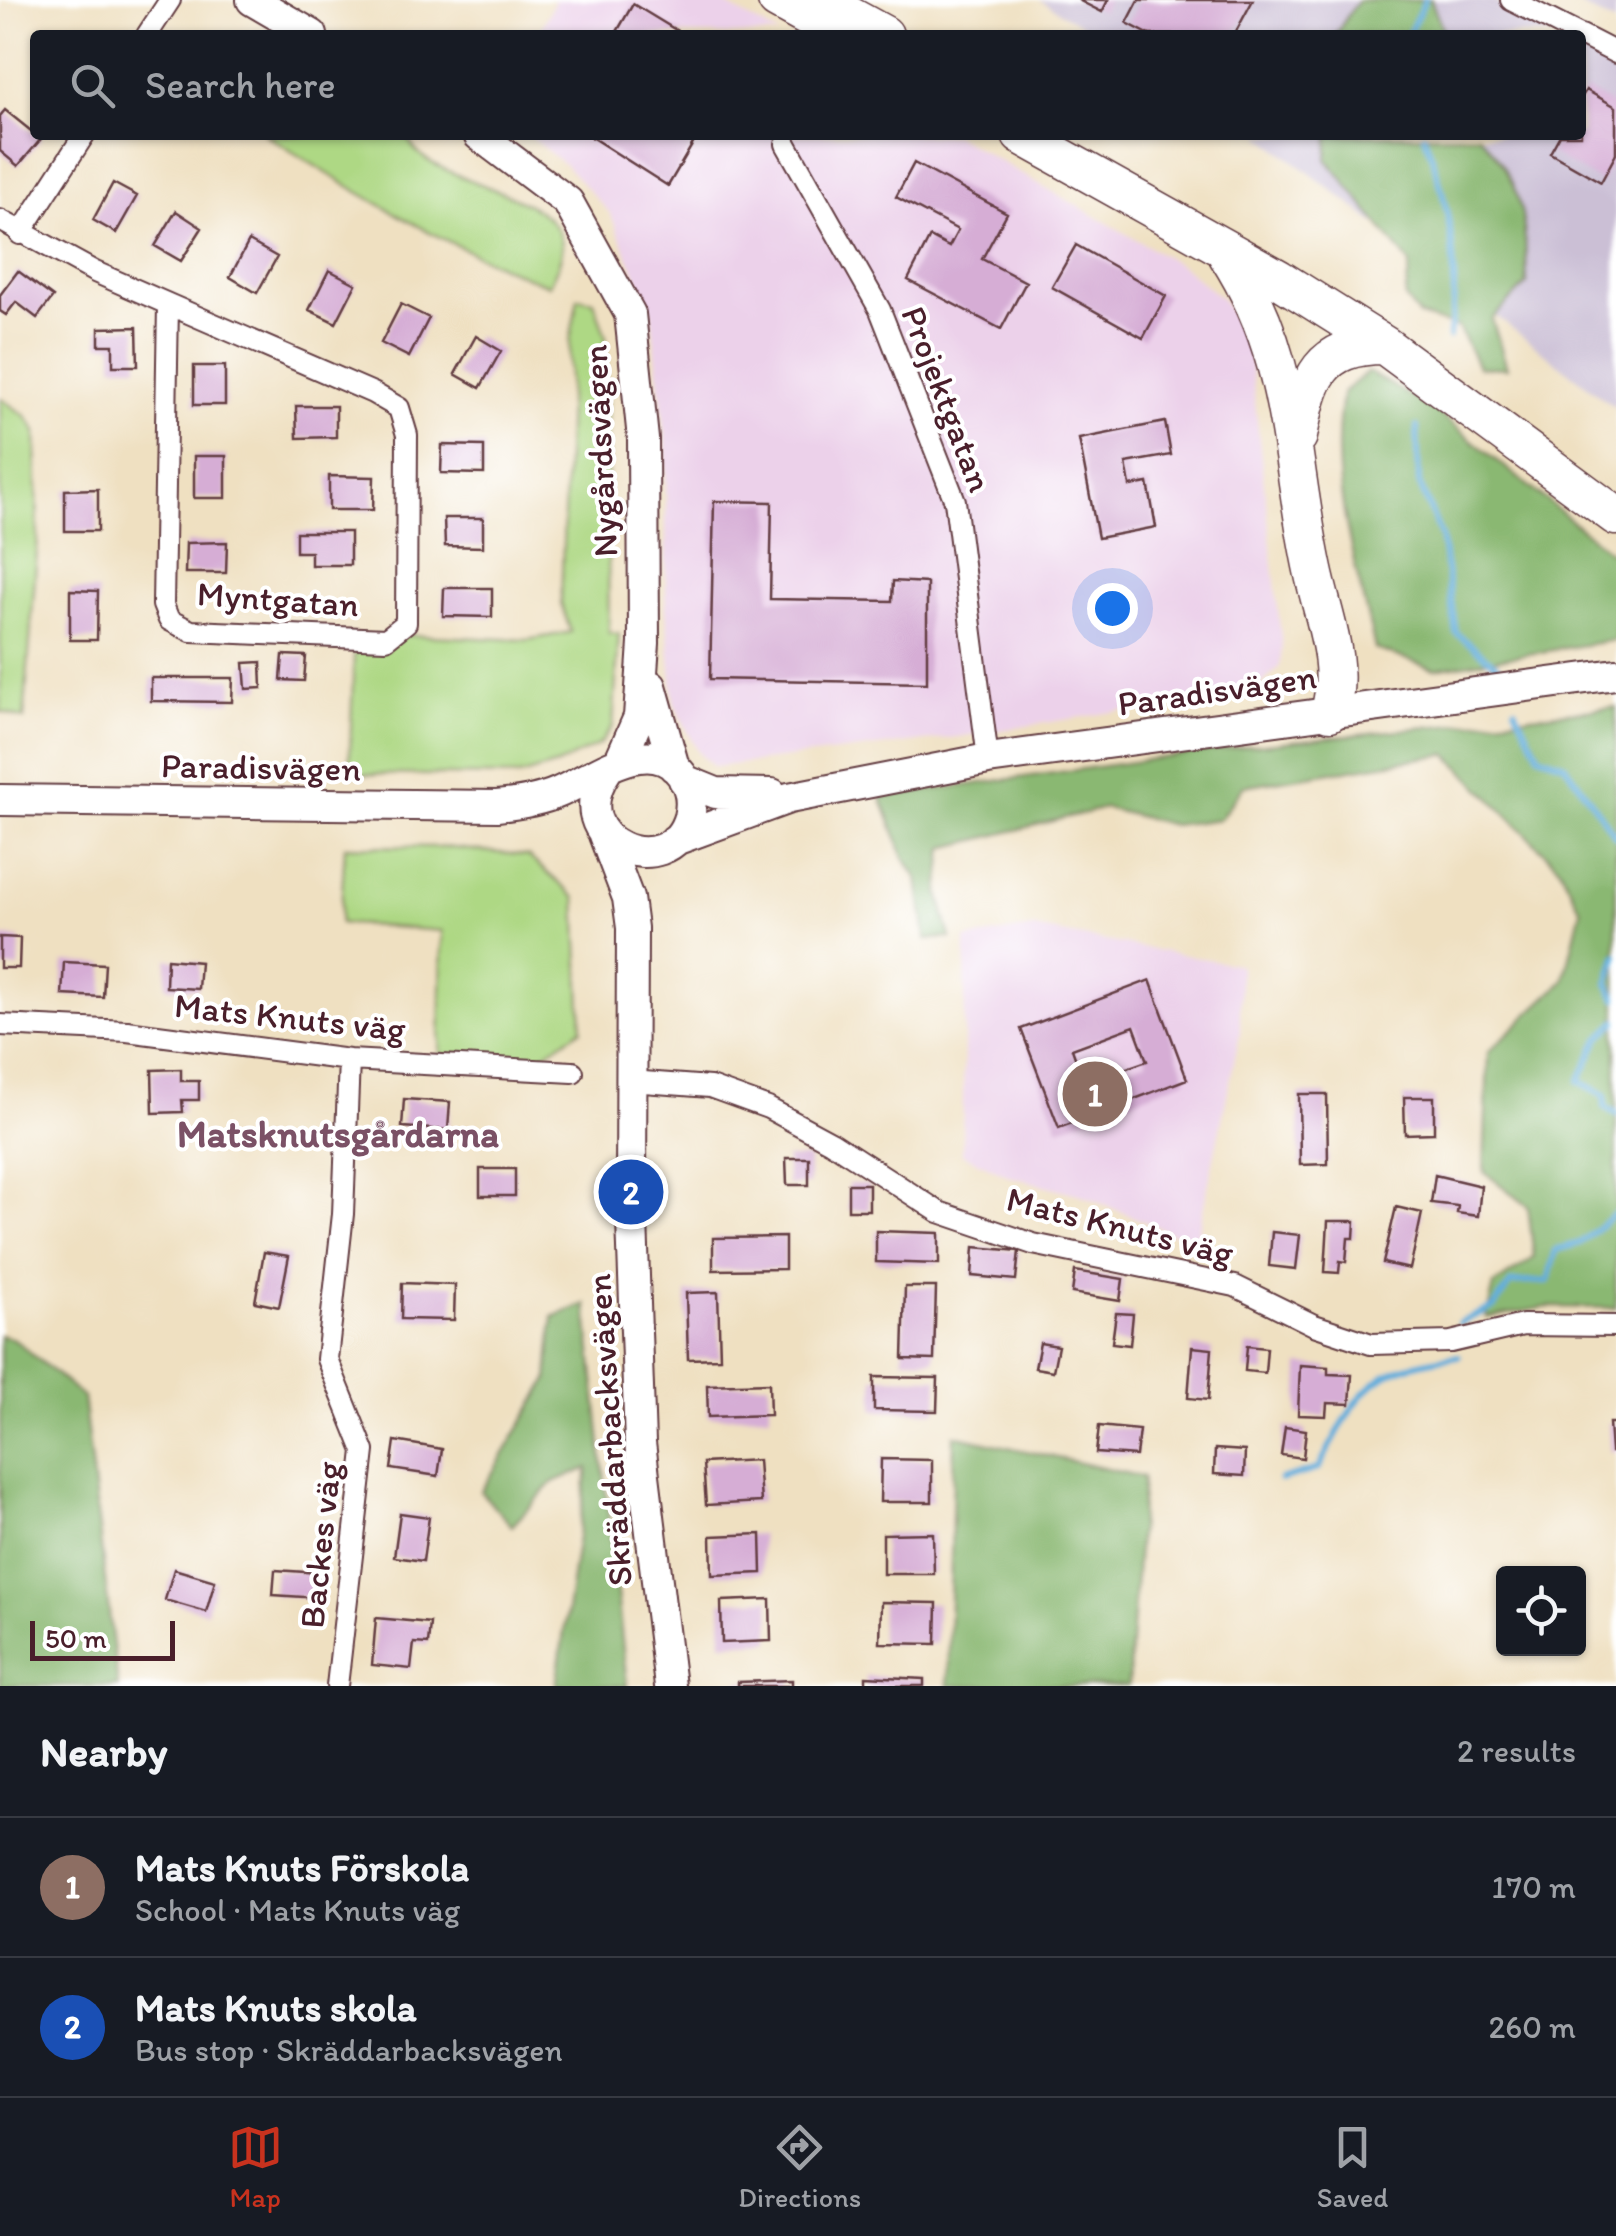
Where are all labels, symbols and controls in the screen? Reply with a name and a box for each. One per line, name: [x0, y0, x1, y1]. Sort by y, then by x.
search box: [30, 30, 1586, 140]
icon: search: [65, 58, 120, 113]
text: Search here: [145, 62, 336, 108]
street label: Projektgatan: [892, 300, 1002, 498]
street label: Nygårdsvägen: [573, 343, 627, 558]
street label: Myntgatan: [196, 572, 360, 626]
your location: [1087, 583, 1138, 634]
street label: Paradisvägen: [1115, 655, 1319, 725]
street label: Paradisvägen: [161, 744, 362, 790]
street label: Mats Knuts väg: [172, 984, 408, 1050]
pin: 1: [1062, 1056, 1128, 1132]
district label: Matsknutsgårdarna: [177, 1111, 499, 1157]
pin: 2: [598, 1154, 664, 1230]
street label: Mats Knuts väg: [1002, 1178, 1238, 1274]
street label: Skräddarbacksvägen: [577, 1272, 641, 1588]
street label: Backes väg: [290, 1459, 350, 1630]
map controls: [1496, 1566, 1586, 1656]
button: locate: [1496, 1566, 1586, 1656]
scale bar: [30, 1616, 175, 1660]
text: 50 m: [45, 1621, 107, 1655]
text: Nearby: [40, 1726, 167, 1777]
text: 2 results: [1457, 1732, 1576, 1770]
text: Mats Knuts Förskola: [135, 1845, 469, 1891]
text: 1: [65, 1868, 80, 1906]
text: 170 m: [1491, 1868, 1576, 1906]
text: School · Mats Knuts väg: [135, 1891, 460, 1929]
text: Mats Knuts skola: [135, 1985, 417, 2031]
text: 2: [64, 2008, 81, 2046]
text: 260 m: [1488, 2008, 1576, 2046]
text: Bus stop · Skräddarbacksvägen: [135, 2031, 563, 2069]
tab: Map: [228, 2120, 283, 2214]
tab: Directions: [738, 2120, 861, 2214]
tab: Saved: [1317, 2120, 1388, 2214]

